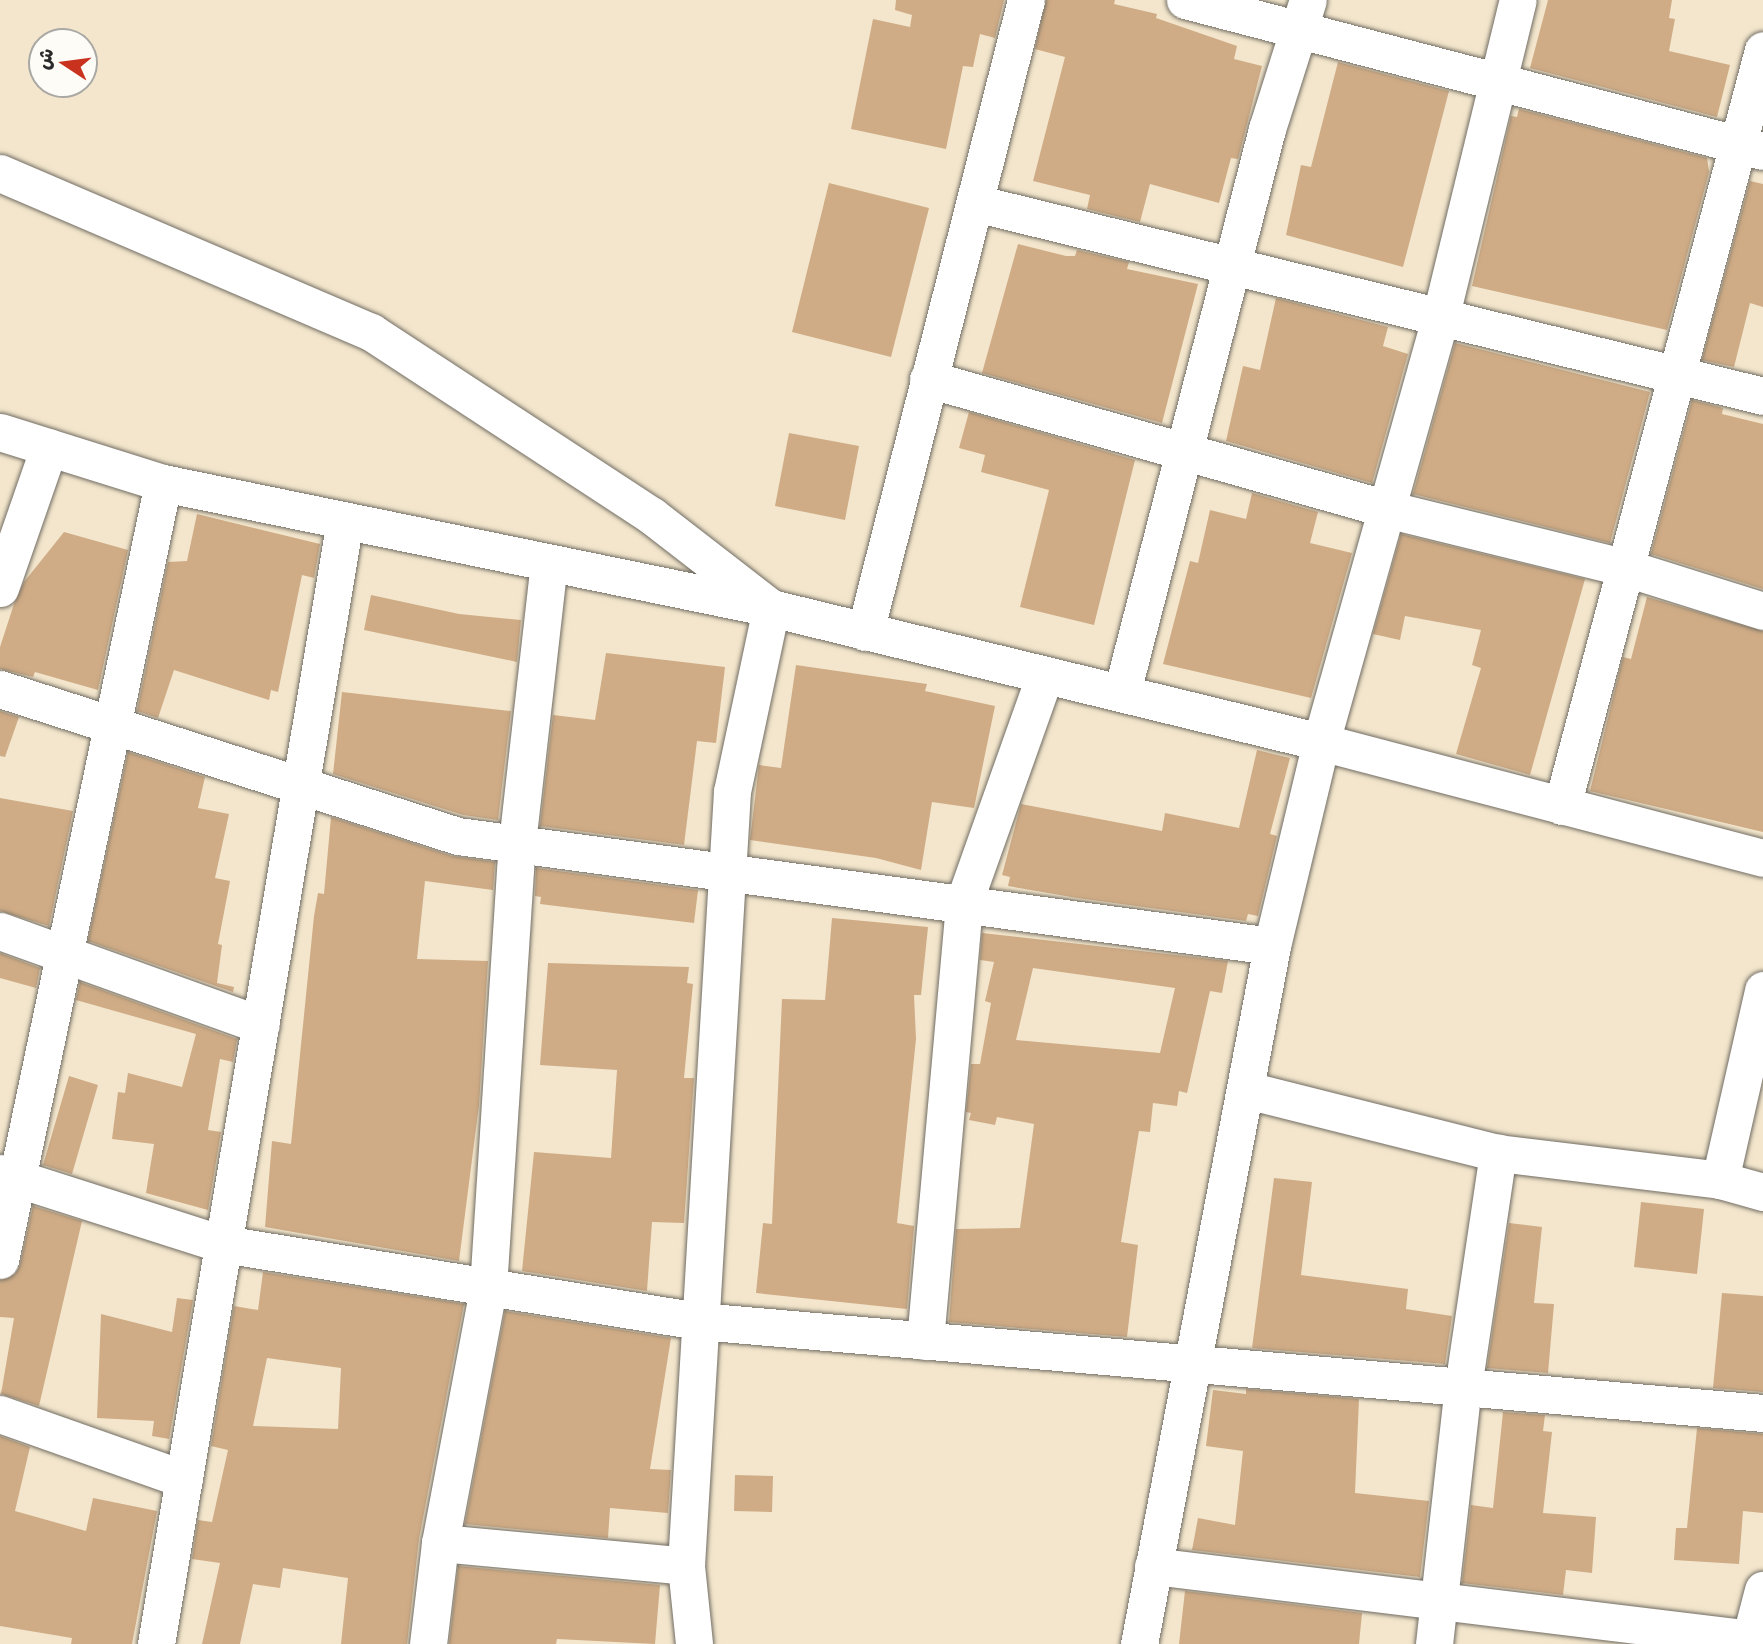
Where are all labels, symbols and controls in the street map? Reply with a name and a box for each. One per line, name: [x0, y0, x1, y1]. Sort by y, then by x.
north arrow: [28, 28, 98, 98]
text: ش: [30, 46, 59, 72]

